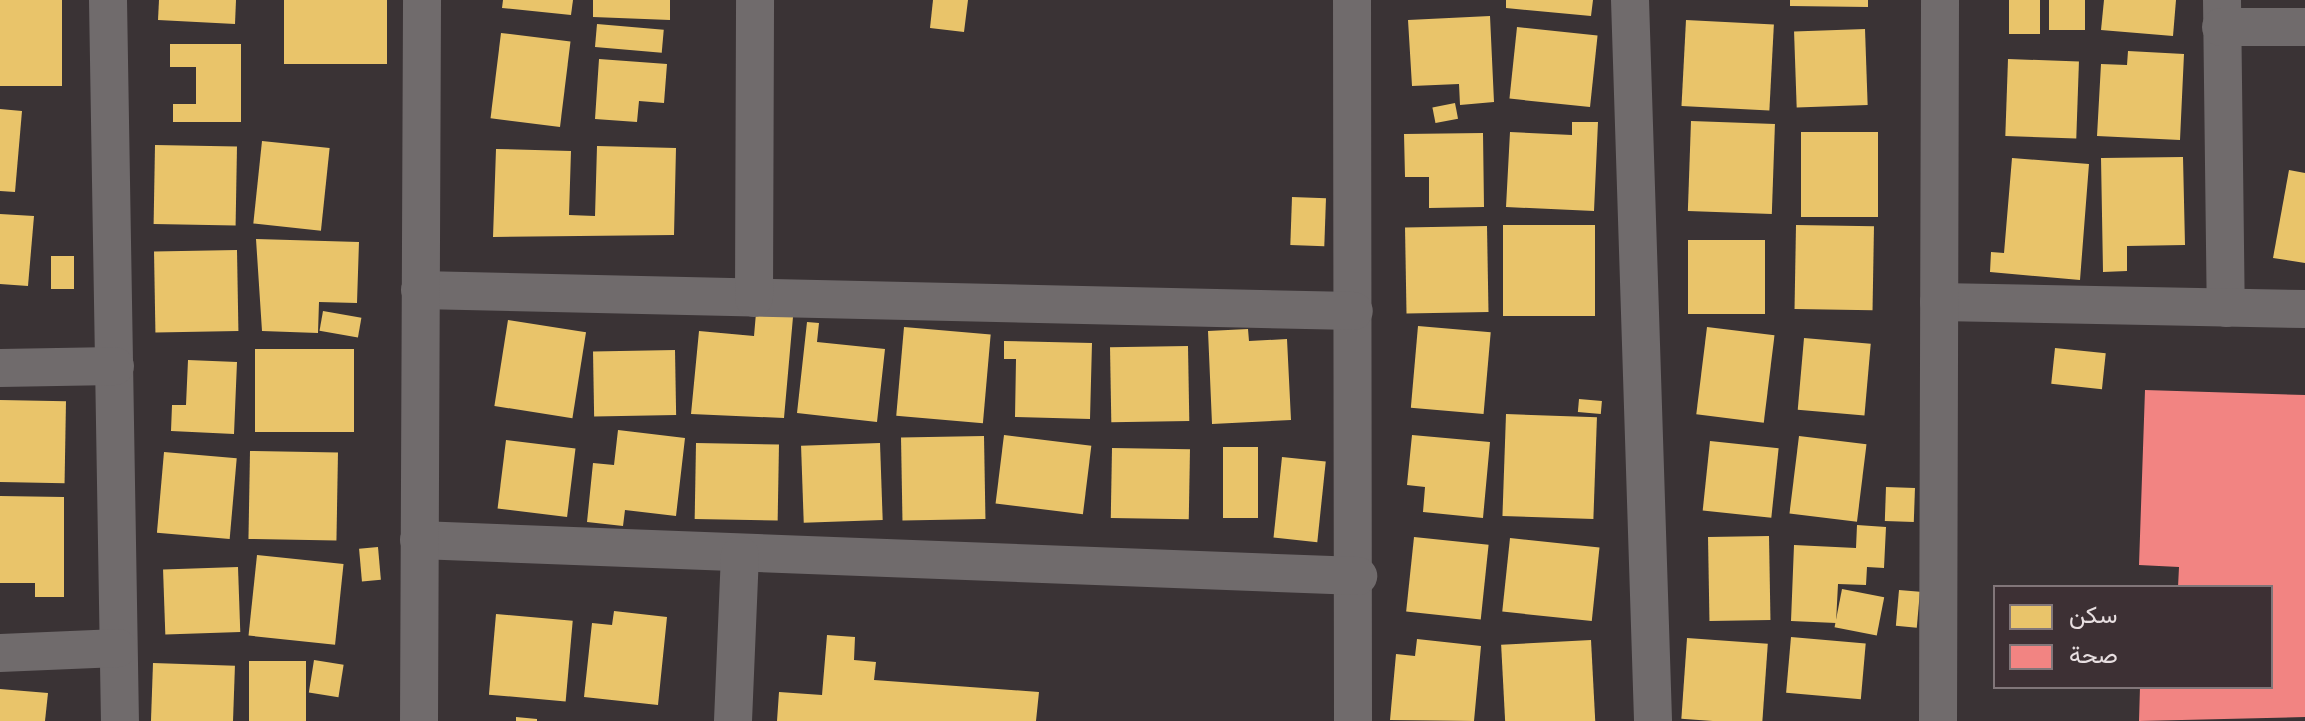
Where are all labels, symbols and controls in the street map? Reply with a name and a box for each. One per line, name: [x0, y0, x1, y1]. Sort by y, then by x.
legend: [1993, 585, 2273, 689]
text: سكن: [2069, 598, 2118, 633]
text: صحة: [2069, 638, 2118, 673]

